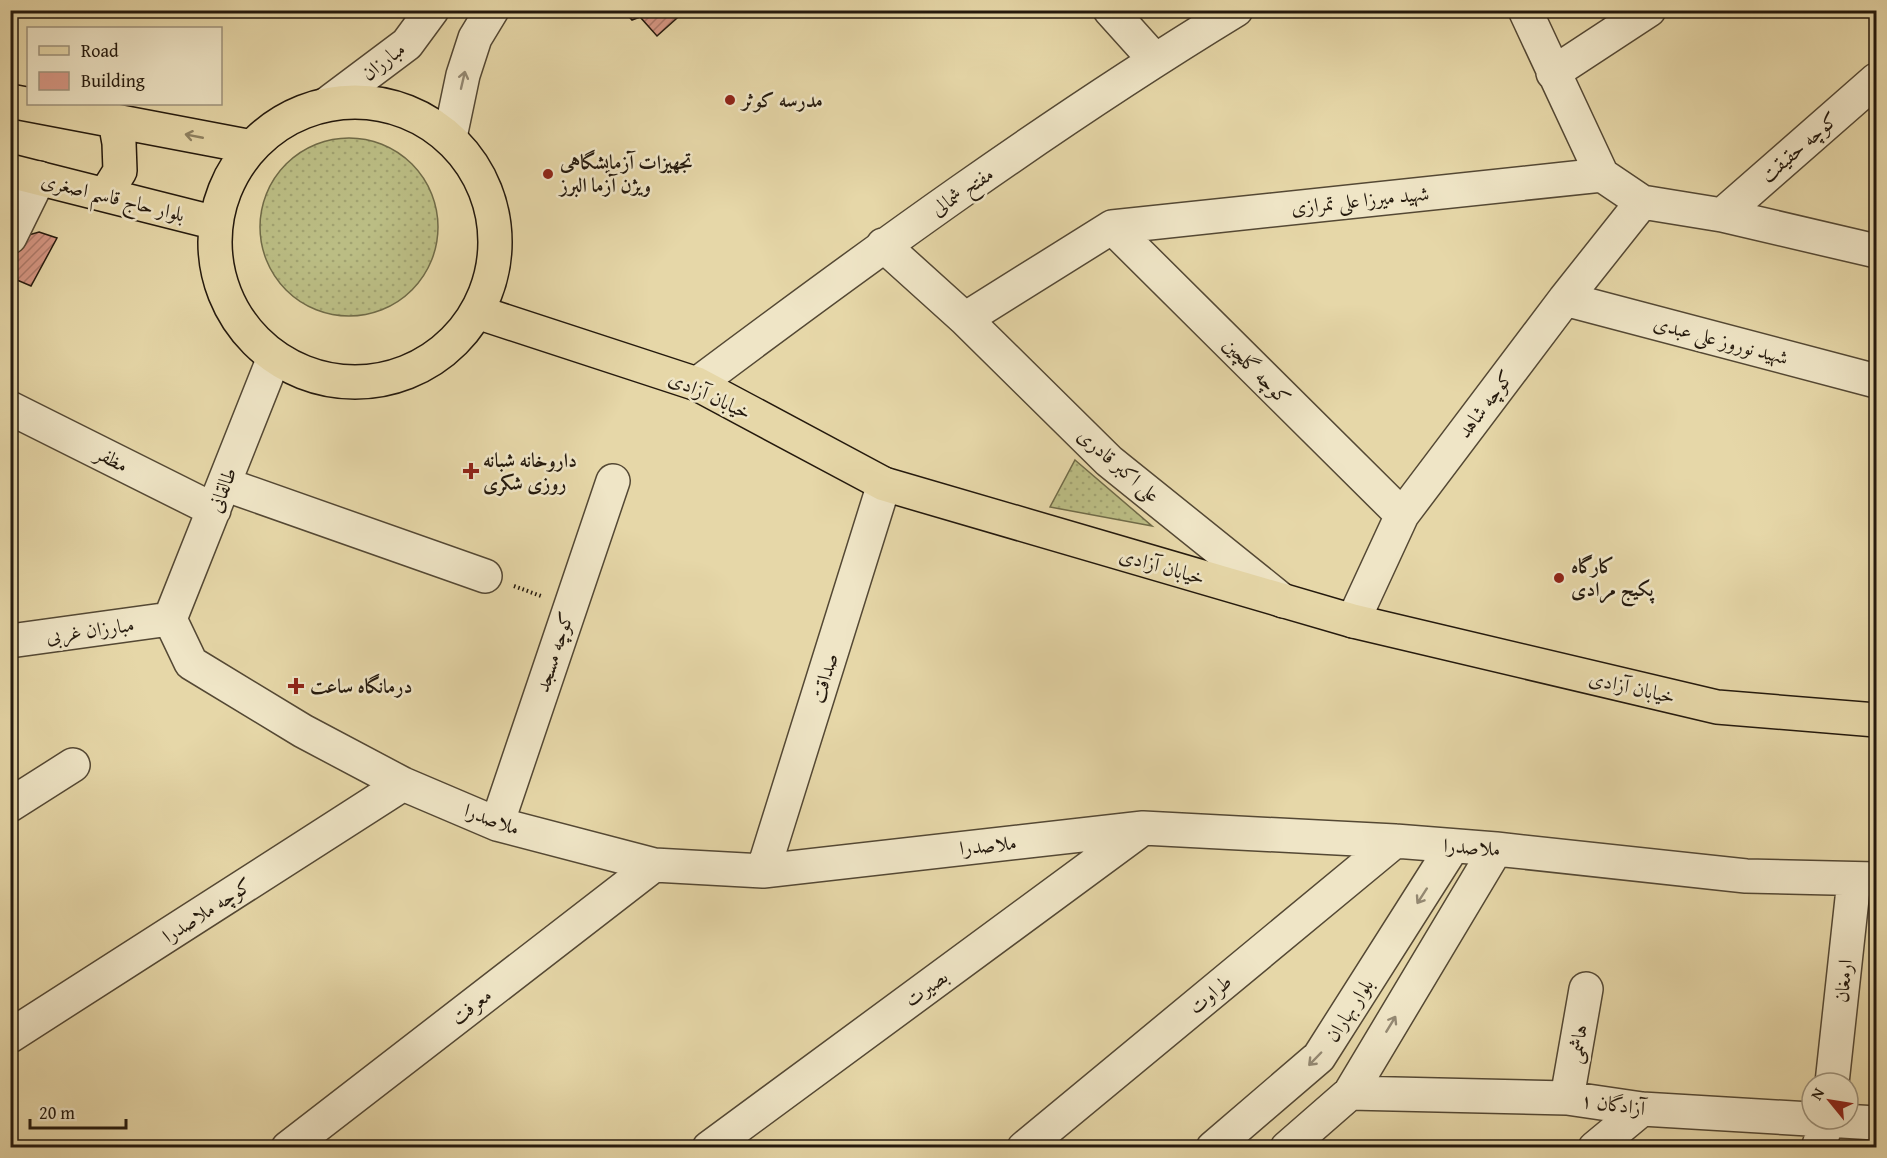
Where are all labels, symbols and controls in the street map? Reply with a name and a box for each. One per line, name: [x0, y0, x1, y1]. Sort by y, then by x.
legend: [27, 27, 222, 105]
street label: مبارزان: [354, 34, 411, 87]
text: Road: [81, 37, 119, 64]
text: Building: [81, 67, 145, 94]
one-way arrow: [457, 71, 469, 90]
place label: مدرسه کوثر: [740, 85, 823, 114]
marker: مدرسه کوثر: [723, 93, 737, 107]
street label: کوچه حقیقت: [1753, 105, 1844, 189]
one-way arrow: [185, 130, 205, 141]
place label: تجهیزات آزمایشگاهی ویژن آزما البرز: [558, 147, 693, 199]
street label: مفتح شمالی: [924, 159, 1001, 226]
street label: بلوار حاج قاسم اصغری: [37, 165, 188, 234]
marker: تجهیزات آزمایشگاهی ویژن آزما البرز: [541, 167, 555, 181]
street label: شهید میرزا علی تمرازی: [1289, 178, 1431, 222]
street label: شهید نوروز علی عبدی: [1650, 308, 1792, 372]
street label: کوچه گلچین: [1217, 330, 1298, 411]
street label: خیابان آزادی: [664, 363, 756, 426]
street label: کوچه شاهد: [1449, 364, 1520, 444]
street label: علی اکبر قادری: [1071, 421, 1167, 509]
street label: مظفر: [89, 437, 134, 479]
place label: داروخانه شبانه روزی شکری: [483, 445, 577, 497]
street label: طالقانی: [200, 463, 243, 517]
marker: داروخانه شبانه روزی شکری: [464, 464, 478, 478]
street label: خیابان آزادی: [1116, 539, 1208, 592]
place label: کارگاه پکیج مرادی: [1571, 551, 1655, 607]
marker: کارگاه پکیج مرادی: [1552, 571, 1566, 585]
street label: کوچه مسجد: [527, 608, 580, 696]
street label: مبارزان غربی: [44, 609, 136, 651]
street label: صداقت: [802, 649, 845, 707]
street label: خیابان آزادی: [1586, 663, 1678, 711]
place label: درمانگاه ساعت: [310, 671, 412, 700]
marker: درمانگاه ساعت: [287, 677, 305, 695]
street label: ملاصدرا: [460, 795, 524, 842]
street label: ملاصدرا: [958, 827, 1018, 862]
street label: ملاصدرا: [1442, 830, 1502, 863]
street label: کوچه ملاصدرا: [156, 870, 257, 949]
one-way arrow: [1415, 887, 1428, 904]
street label: ارمغان: [1826, 958, 1859, 1004]
street label: بصیرت: [898, 962, 954, 1013]
street label: طراوت: [1182, 967, 1238, 1020]
street label: بلوار بهاران: [1317, 972, 1380, 1047]
street label: معرفت: [444, 980, 498, 1031]
one-way arrow: [1385, 1016, 1397, 1033]
street label: هاشمی: [1559, 1022, 1594, 1066]
one-way arrow: [1308, 1051, 1323, 1066]
north arrow: [1800, 1071, 1860, 1131]
text: N: [1804, 1083, 1830, 1104]
street label: آزادگان ۱: [1579, 1085, 1650, 1123]
scale bar: [30, 1092, 126, 1130]
text: 20 m: [39, 1099, 75, 1126]

